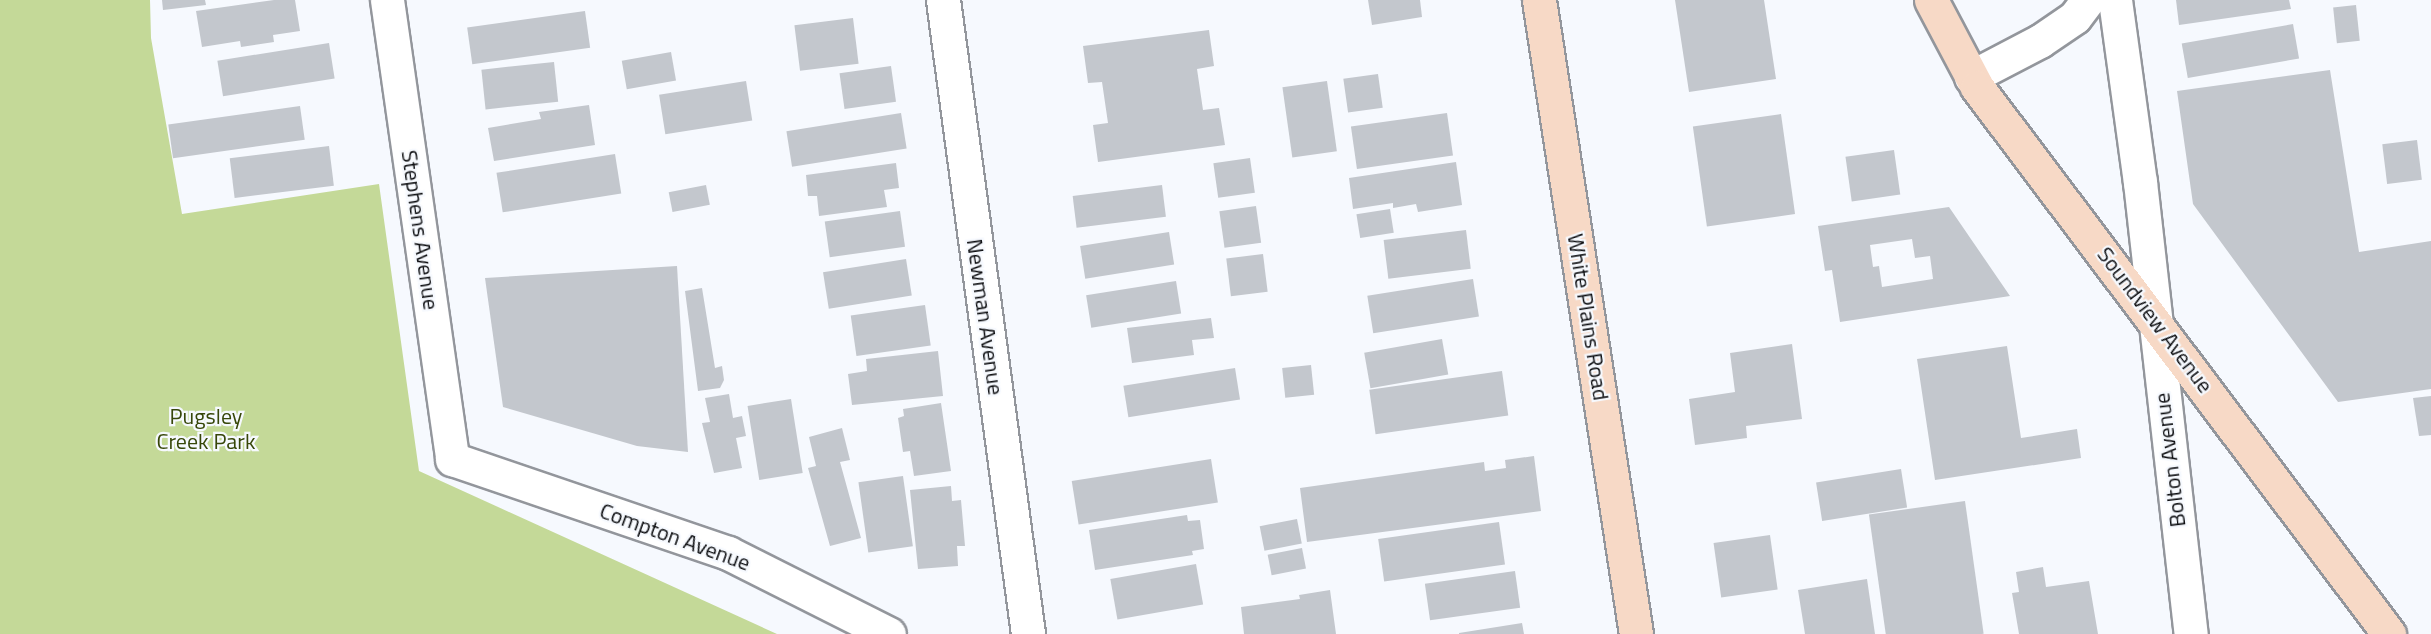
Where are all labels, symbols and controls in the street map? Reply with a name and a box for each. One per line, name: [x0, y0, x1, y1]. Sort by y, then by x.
street label: Stephens Avenue: [396, 149, 444, 311]
street label: White Plains Road: [1562, 232, 1614, 402]
street label: Newman Avenue: [961, 237, 1009, 397]
street label: Soundview Avenue: [2092, 242, 2218, 398]
street label: Bolton Avenue: [2149, 391, 2191, 529]
park label: Pugsley Creek Park: [157, 403, 255, 454]
street label: Compton Avenue: [596, 498, 754, 576]

